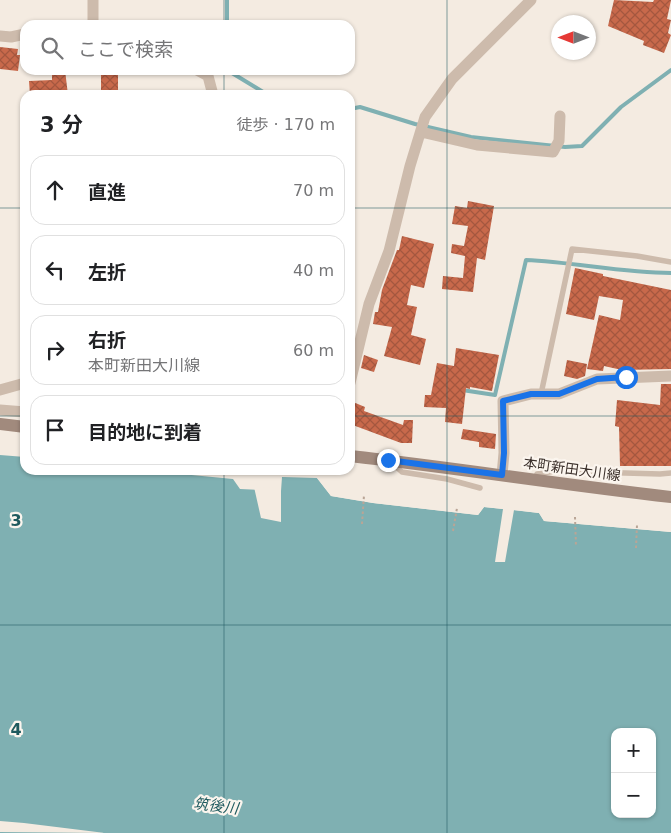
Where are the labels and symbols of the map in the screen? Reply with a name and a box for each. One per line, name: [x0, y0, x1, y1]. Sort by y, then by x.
north arrow: [551, 15, 596, 60]
route start: [615, 366, 638, 389]
route end: [377, 449, 400, 472]
street label: 本町新田大川線: [522, 454, 622, 484]
text: 3: [10, 511, 22, 530]
text: 4: [10, 720, 22, 739]
water label: 筑後川: [193, 794, 241, 818]

